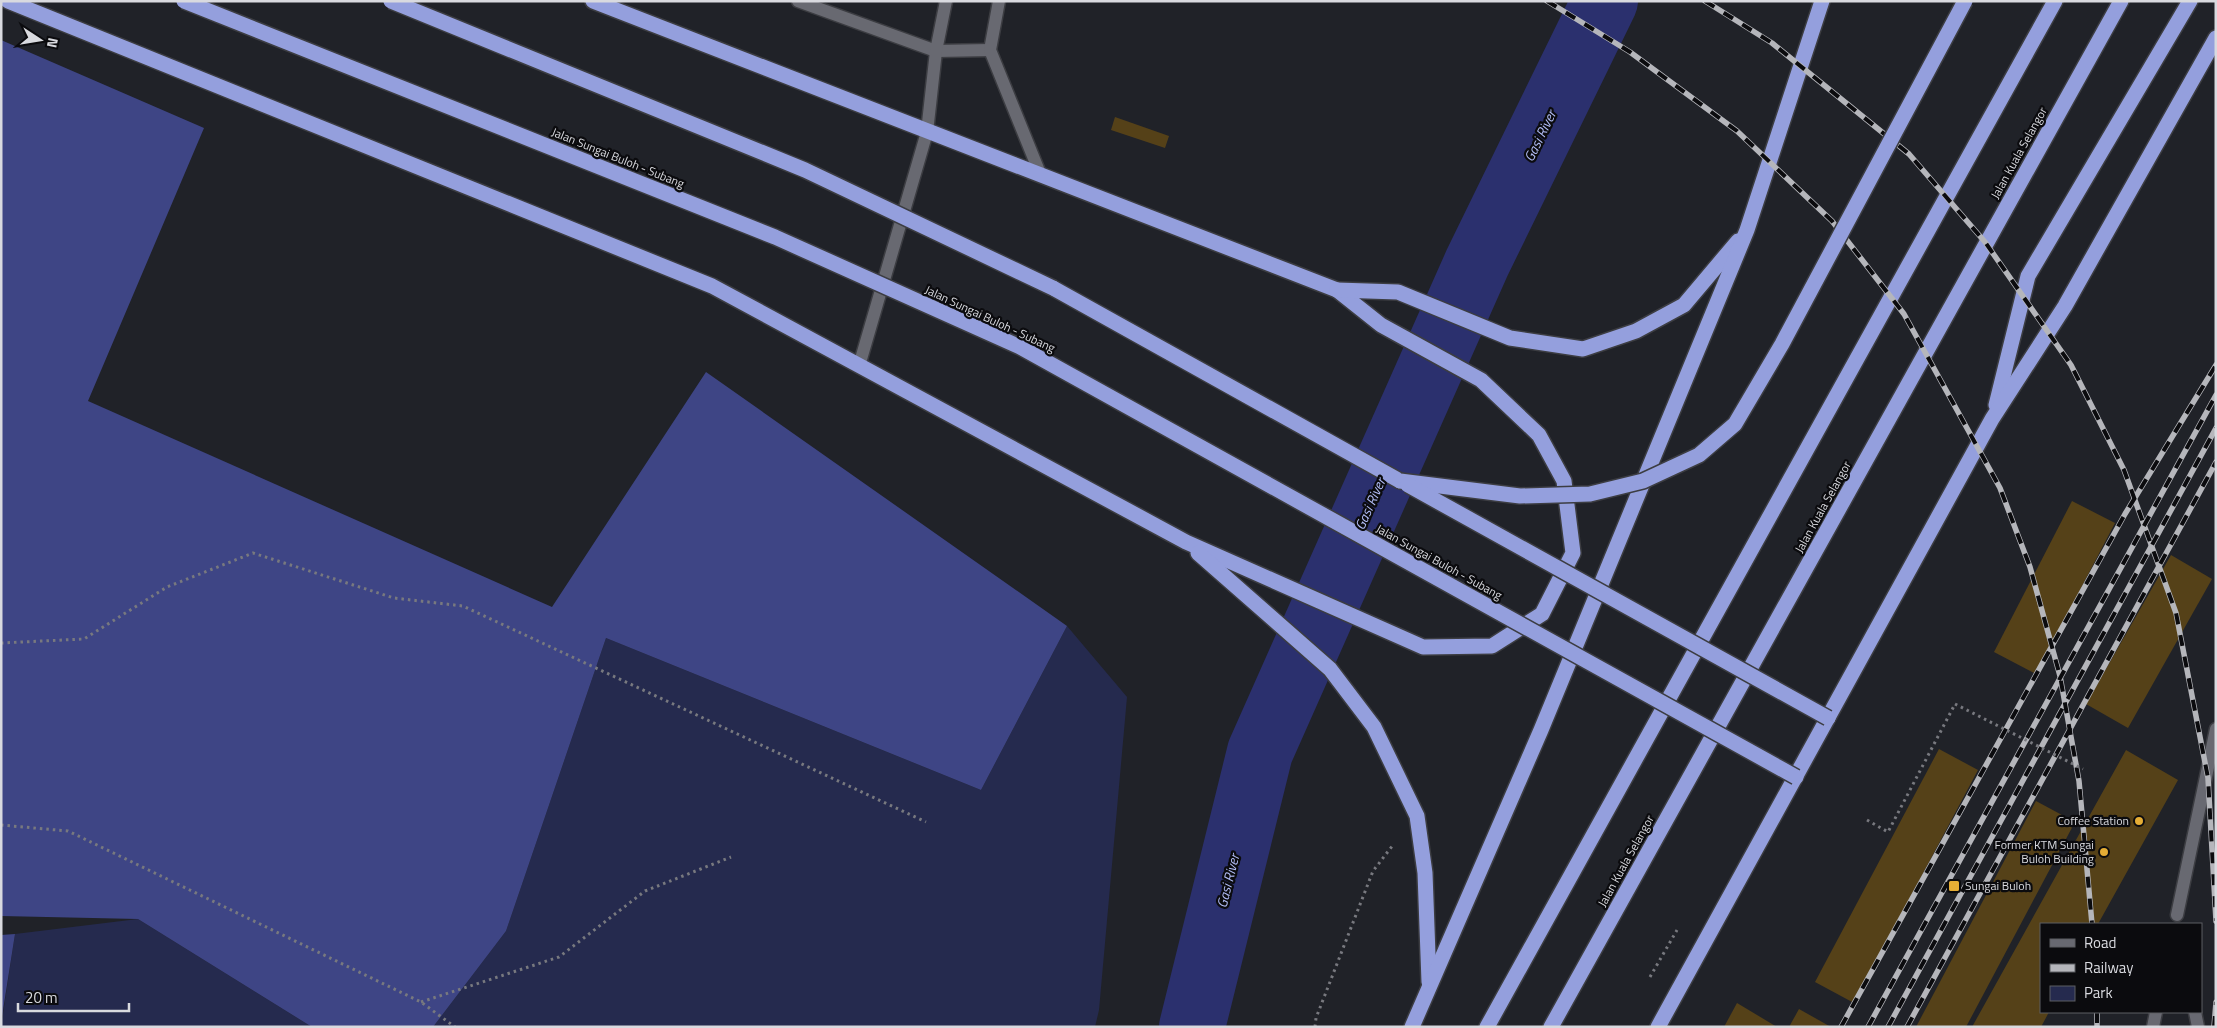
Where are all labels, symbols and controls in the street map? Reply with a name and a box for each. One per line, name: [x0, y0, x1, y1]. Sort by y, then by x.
north arrow: [15, 15, 65, 65]
text: N: [42, 36, 64, 50]
street label: Jalan Kuala Selangor: [1985, 103, 2052, 202]
water label: Gasi River: [1518, 105, 1562, 165]
street label: Jalan Sungai Buloh - Subang: [549, 122, 687, 193]
street label: Jalan Sungai Buloh - Subang: [922, 280, 1058, 357]
street label: Jalan Kuala Selangor: [1789, 457, 1856, 556]
water label: Gasi River: [1349, 473, 1391, 533]
street label: Jalan Sungai Buloh - Subang: [1373, 519, 1506, 604]
street label: Jalan Kuala Selangor: [1592, 811, 1659, 910]
place label: Coffee Station: [2057, 811, 2129, 830]
marker: Coffee Station: [2133, 815, 2145, 827]
place label: Former KTM Sungai Buloh Building: [1995, 835, 2094, 868]
marker: Former KTM Sungai Buloh Building: [2098, 846, 2110, 858]
water label: Gasi River: [1211, 850, 1245, 910]
place label: Sungai Buloh: [1965, 876, 2031, 895]
marker: Sungai Buloh: [1947, 879, 1961, 893]
legend: [2040, 923, 2202, 1013]
text: Road: [2084, 931, 2116, 954]
text: Railway: [2084, 956, 2134, 979]
scale bar: [18, 980, 129, 1012]
text: Park: [2084, 981, 2113, 1004]
text: 20 m: [25, 986, 58, 1009]

